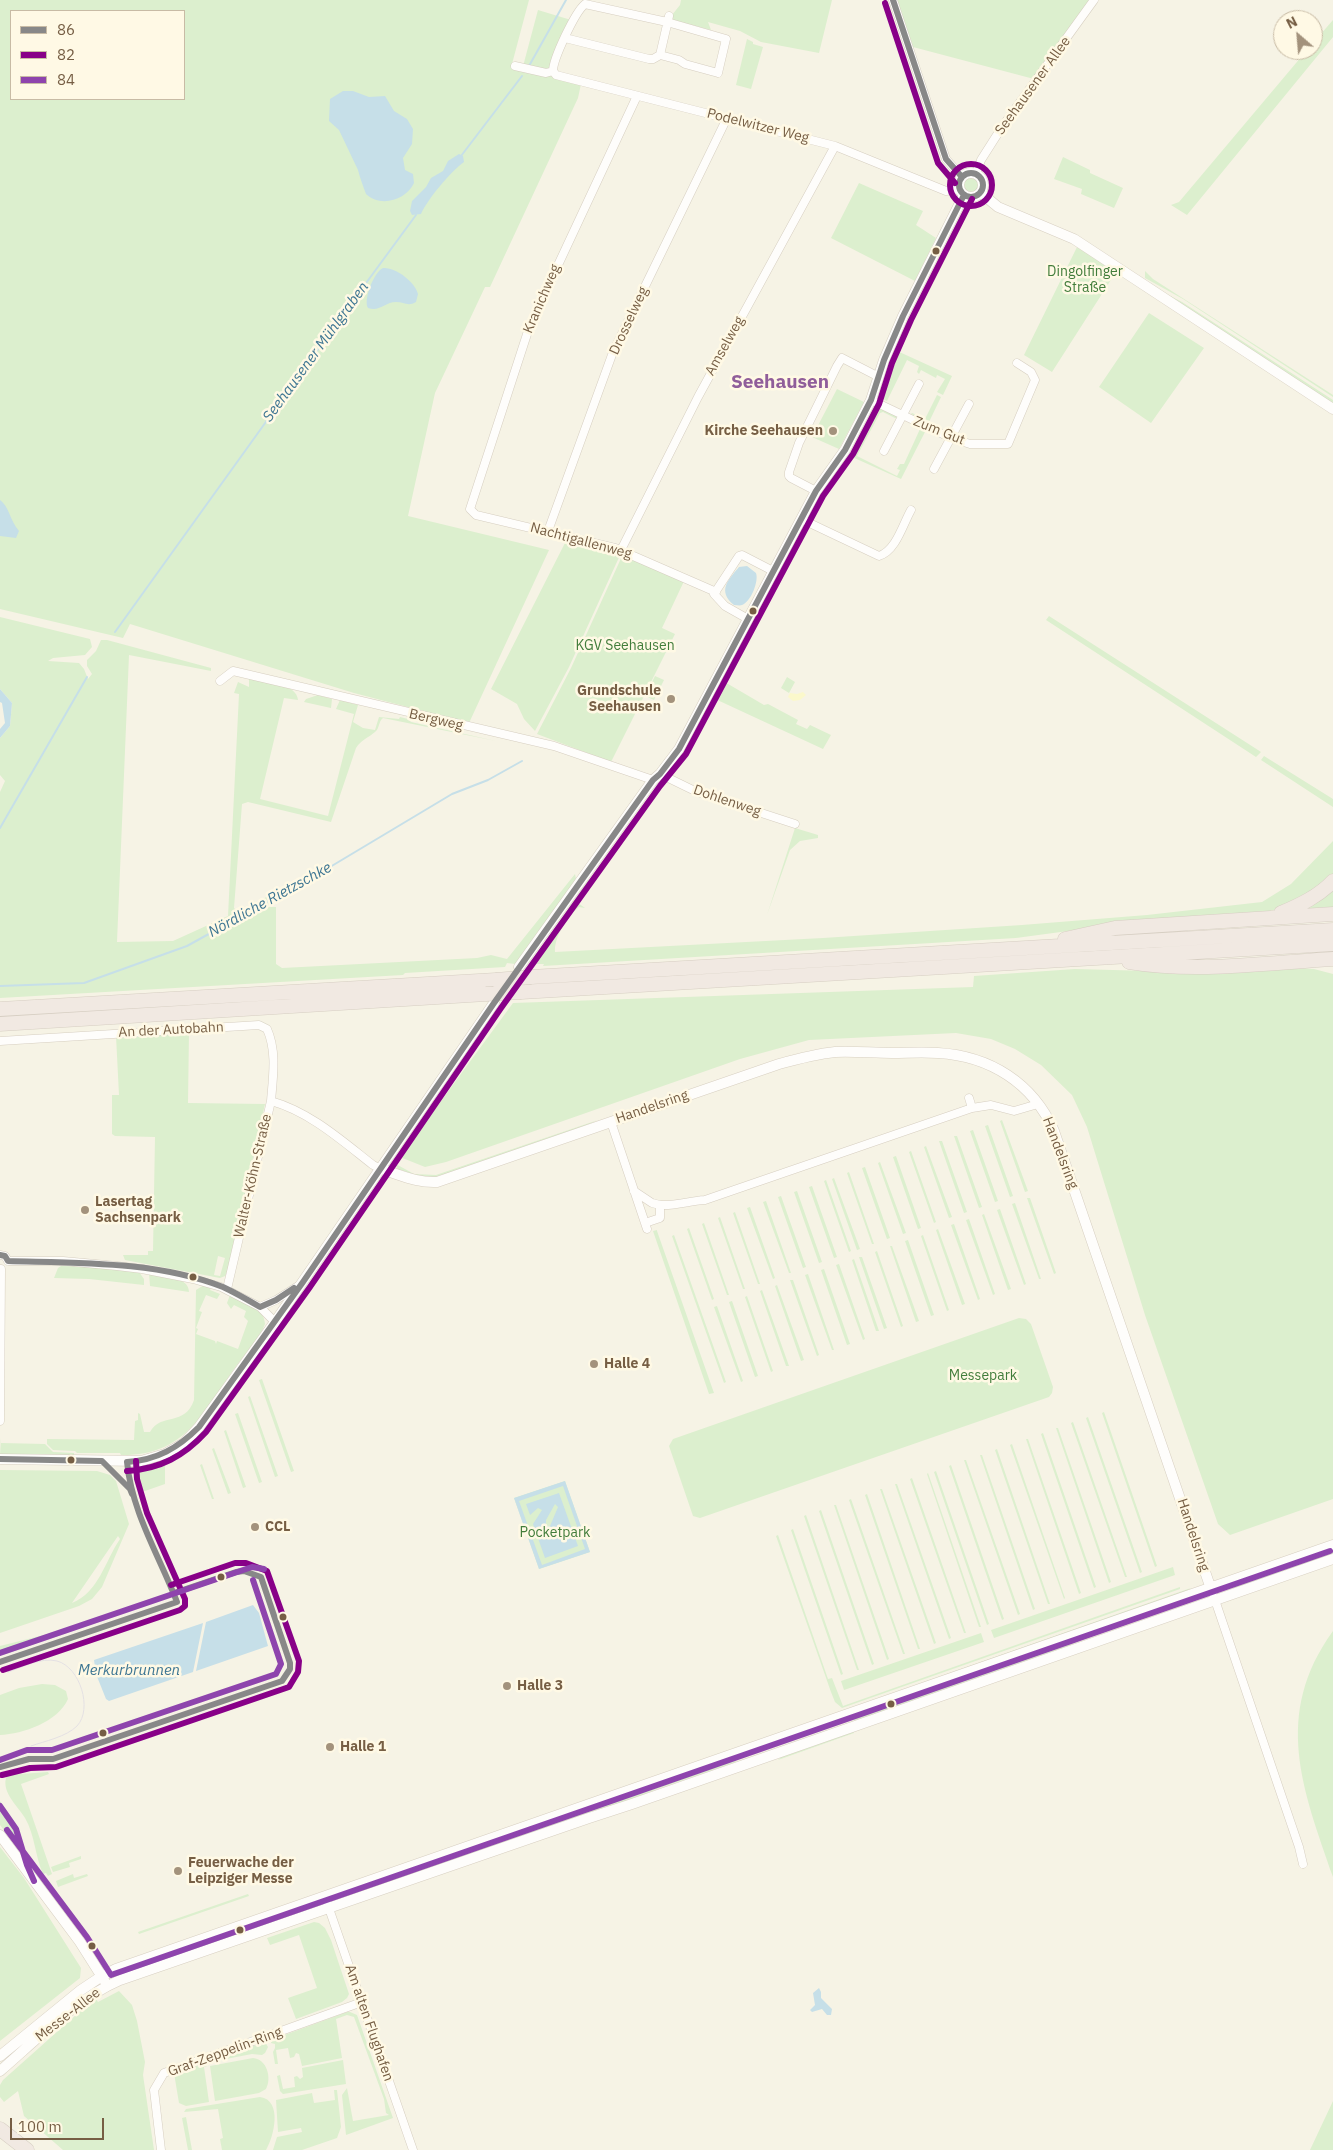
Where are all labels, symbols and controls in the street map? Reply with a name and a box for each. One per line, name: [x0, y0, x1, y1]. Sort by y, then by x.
legend: [10, 10, 185, 100]
north arrow: [1273, 10, 1323, 60]
text: N: [1283, 12, 1300, 33]
text: 86: [57, 20, 75, 39]
street label: Seehausener Allee: [992, 34, 1074, 138]
text: 82: [57, 45, 75, 64]
text: 84: [57, 70, 75, 89]
street label: Podelwitzer Weg: [705, 105, 811, 147]
unlabelled marker: [931, 246, 941, 256]
street label: Kranichweg: [520, 262, 564, 336]
park label: Dingolfinger Straße: [1047, 264, 1123, 296]
water label: Seehausener Mühlgraben: [259, 279, 373, 425]
street label: Drosselweg: [606, 284, 652, 358]
street label: Amselweg: [702, 313, 748, 379]
district label: Seehausen: [731, 372, 829, 394]
street label: Zum Gut: [911, 413, 967, 449]
place label: Kirche Seehausen: [705, 423, 823, 439]
marker: Kirche Seehausen: [827, 425, 839, 437]
street label: Nachtigallenweg: [528, 519, 634, 563]
unlabelled marker: [748, 606, 758, 616]
park label: KGV Seehausen: [575, 638, 675, 654]
place label: Grundschule Seehausen: [577, 683, 661, 716]
marker: Grundschule Seehausen: [665, 693, 677, 705]
street label: Bergweg: [407, 706, 465, 734]
street label: Dohlenweg: [691, 782, 763, 820]
water label: Nördliche Rietzschke: [205, 859, 335, 941]
street label: An der Autobahn: [118, 1019, 224, 1041]
street label: Handelsring: [613, 1087, 691, 1127]
street label: Walter-Köhn-Straße: [231, 1113, 275, 1239]
street label: Handelsring: [1039, 1115, 1081, 1191]
place label: Lasertag Sachsenpark: [95, 1194, 181, 1226]
marker: Lasertag Sachsenpark: [79, 1204, 91, 1216]
unlabelled marker: [188, 1272, 198, 1282]
place label: Halle 4: [604, 1356, 650, 1372]
marker: Halle 4: [588, 1358, 600, 1370]
park label: Messepark: [949, 1368, 1017, 1384]
unlabelled marker: [66, 1455, 76, 1465]
street label: Handelsring: [1173, 1496, 1213, 1574]
place label: CCL: [265, 1519, 290, 1535]
marker: CCL: [249, 1521, 261, 1533]
park label: Pocketpark: [520, 1525, 590, 1541]
unlabelled marker: [216, 1572, 226, 1582]
unlabelled marker: [278, 1612, 288, 1622]
water label: Merkurbrunnen: [78, 1662, 180, 1680]
place label: Halle 3: [517, 1678, 563, 1694]
marker: Halle 3: [501, 1680, 513, 1692]
unlabelled marker: [886, 1699, 896, 1709]
unlabelled marker: [98, 1728, 108, 1738]
place label: Halle 1: [340, 1739, 386, 1755]
marker: Halle 1: [324, 1741, 336, 1753]
place label: Feuerwache der Leipziger Messe: [188, 1855, 294, 1888]
marker: Feuerwache der Leipziger Messe: [172, 1865, 184, 1877]
unlabelled marker: [235, 1925, 245, 1935]
unlabelled marker: [87, 1941, 97, 1951]
street label: Am alten Flughafen: [341, 1963, 397, 2083]
street label: Messe-Allee: [32, 1984, 104, 2046]
street label: Graf-Zeppelin-Ring: [166, 2024, 284, 2080]
scale bar: [12, 2108, 106, 2140]
text: 100 m: [18, 2117, 62, 2136]

